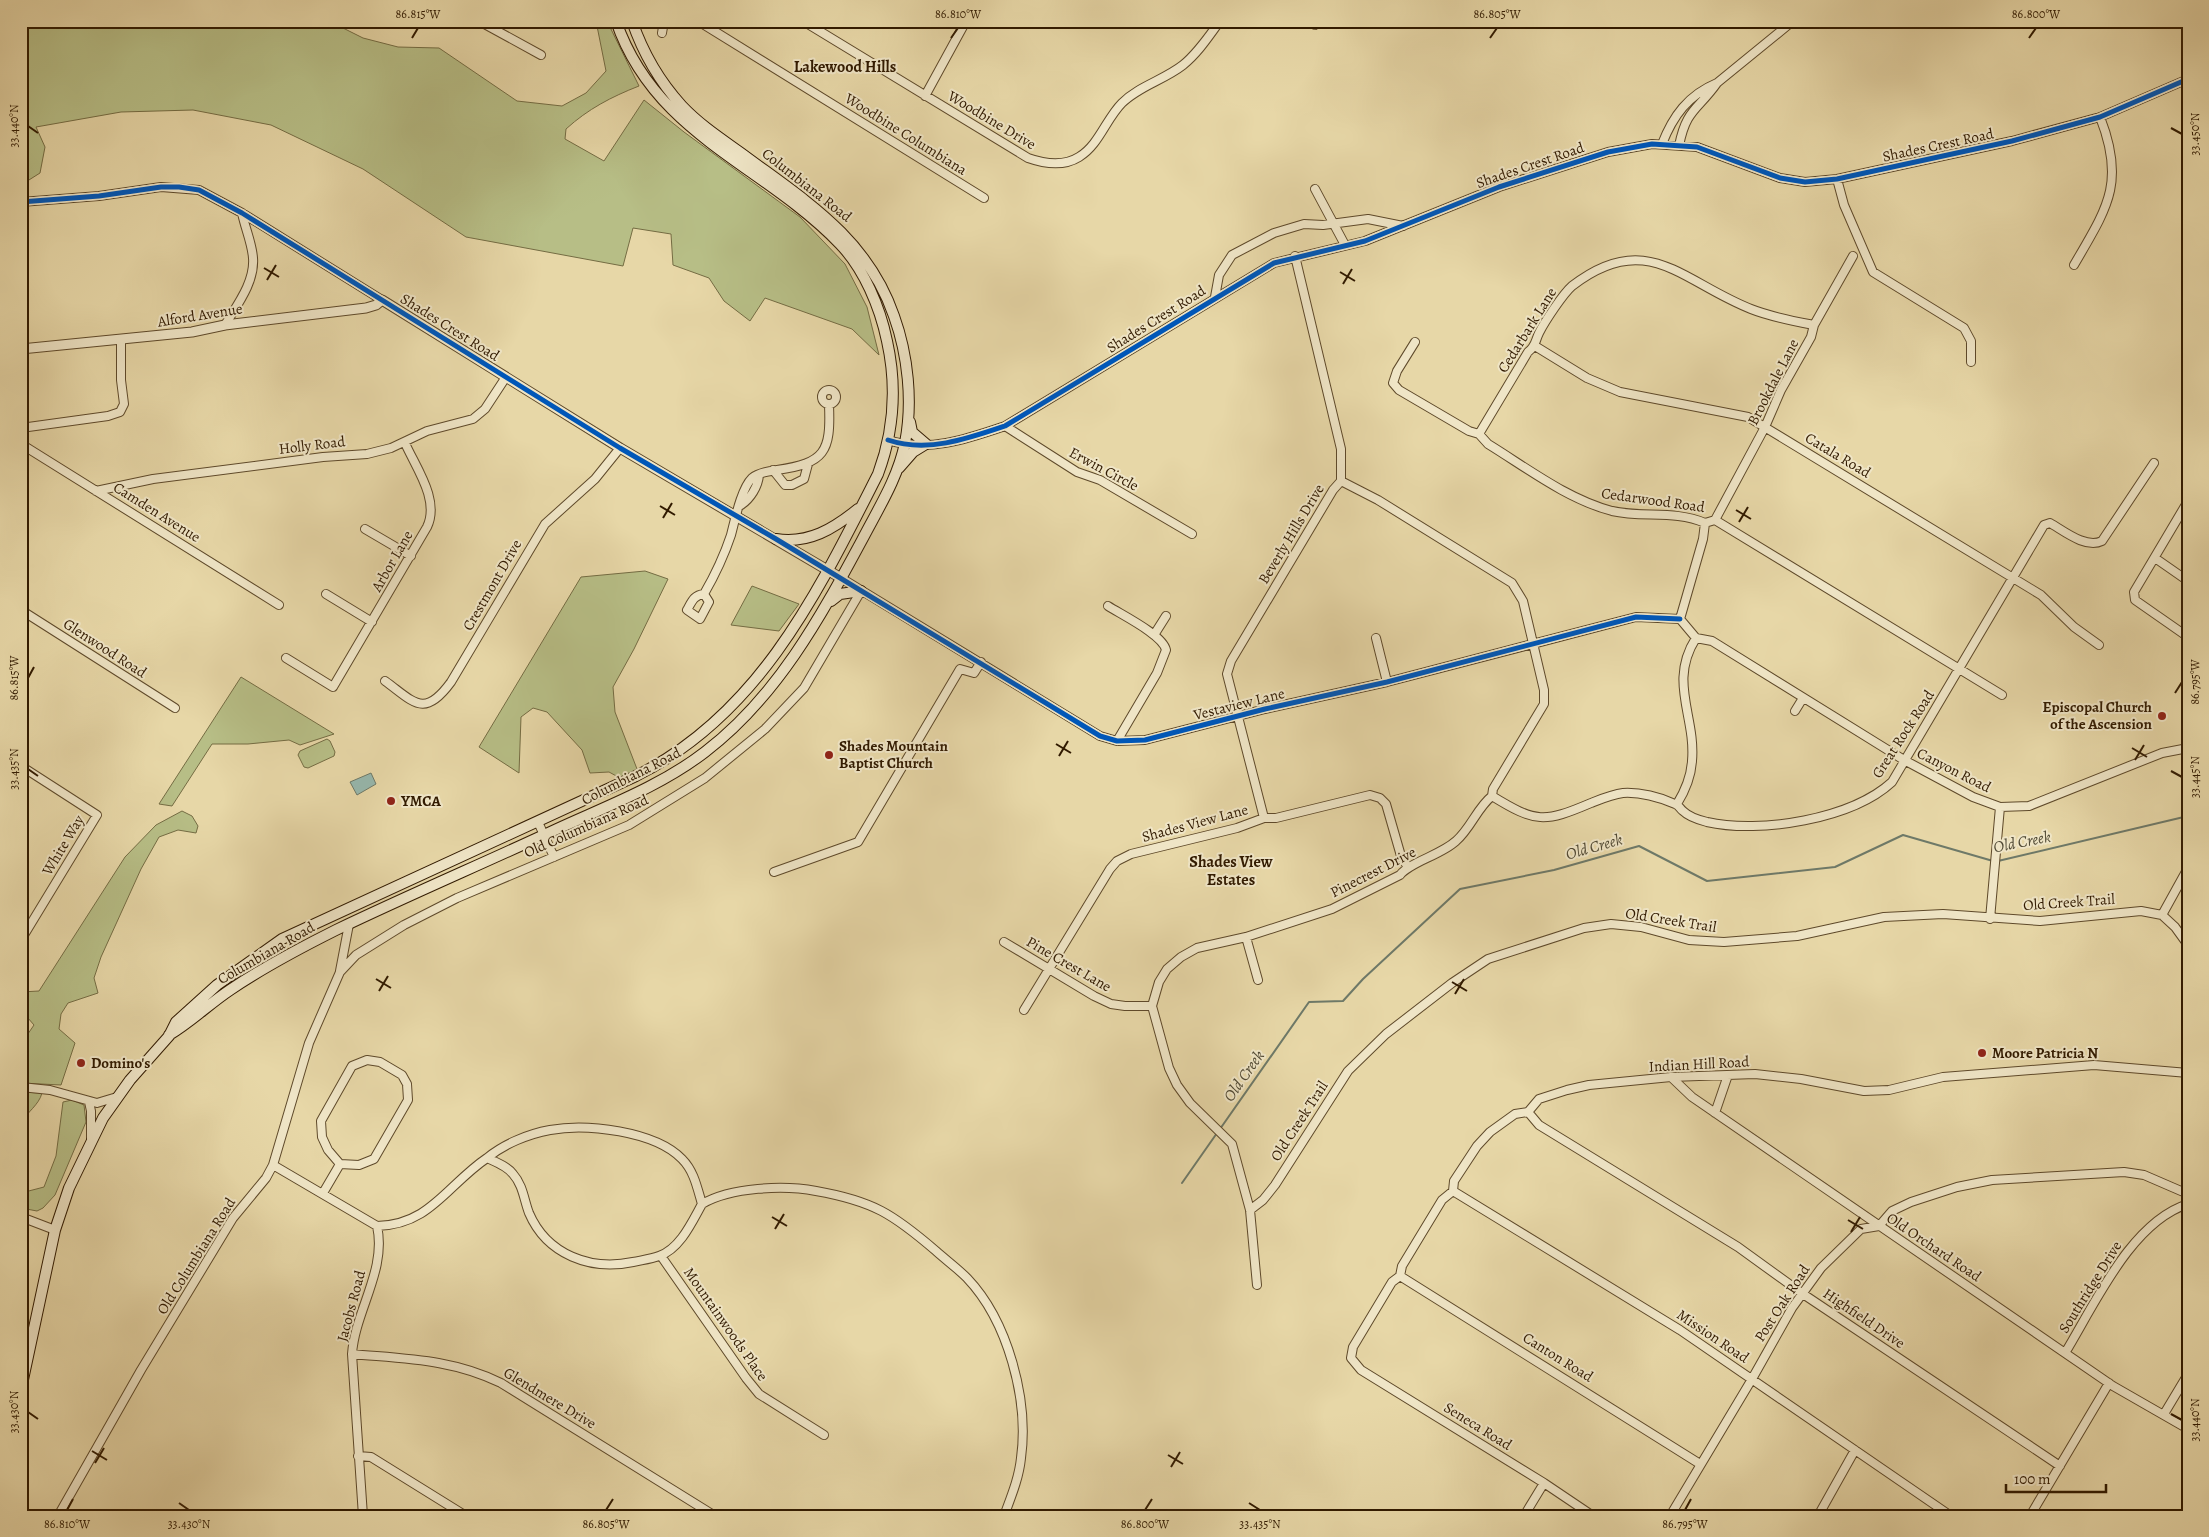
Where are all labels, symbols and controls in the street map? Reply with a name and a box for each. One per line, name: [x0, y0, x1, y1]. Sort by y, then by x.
text: 86.815°W: [396, 6, 441, 22]
text: 86.810°W: [935, 6, 982, 22]
text: 86.805°W: [1473, 6, 1521, 22]
text: 86.800°W: [2012, 6, 2061, 22]
district label: Lakewood Hills: [794, 56, 896, 78]
street label: Woodbine Drive: [943, 85, 1040, 154]
street label: Woodbine Columbiana: [840, 88, 971, 180]
text: 33.440°N: [6, 104, 22, 148]
text: 33.450°N: [2187, 112, 2203, 155]
street label: Shades Crest Road: [1881, 123, 1996, 167]
street label: Shades Crest Road: [1473, 137, 1588, 193]
street label: Columbiana Road: [758, 144, 857, 227]
street label: Shades Crest Road: [1103, 280, 1210, 357]
street label: Cedarbark Lane: [1493, 283, 1561, 376]
street label: Shades Crest Road: [397, 289, 504, 366]
street label: Alford Avenue: [155, 298, 244, 332]
street label: Brookdale Lane: [1743, 335, 1803, 429]
street label: Catala Road: [1801, 428, 1875, 483]
street label: Holly Road: [278, 431, 347, 459]
street label: Erwin Circle: [1066, 442, 1143, 496]
street label: Camden Avenue: [110, 477, 205, 547]
street label: Beverly Hills Drive: [1253, 480, 1329, 588]
street label: Cedarwood Road: [1600, 483, 1707, 517]
street label: Arbor Lane: [366, 527, 418, 596]
street label: Crestmont Drive: [458, 536, 526, 634]
street label: Glenwood Road: [59, 614, 151, 683]
text: 86.815°W: [6, 655, 22, 700]
text: 86.795°W: [2187, 658, 2203, 705]
street label: Vestaview Lane: [1190, 683, 1287, 725]
street label: Great Rock Road: [1867, 685, 1939, 782]
place label: Episcopal Church of the Ascension: [2042, 697, 2153, 734]
marker: Episcopal Church of the Ascension: [2156, 710, 2168, 722]
place label: Shades Mountain Baptist Church: [839, 736, 948, 773]
street label: Columbiana Road: [578, 742, 685, 810]
street label: Canyon Road: [1914, 743, 1995, 798]
text: 33.435°N: [6, 748, 22, 790]
marker: Shades Mountain Baptist Church: [823, 749, 835, 761]
text: 33.445°N: [2187, 756, 2203, 798]
street label: Old Columbiana Road: [521, 789, 652, 862]
place label: YMCA: [400, 791, 441, 811]
marker: YMCA: [385, 795, 397, 807]
street label: Shades View Lane: [1140, 799, 1251, 847]
street label: White Way: [37, 811, 89, 880]
water label: Old Creek: [1991, 826, 2053, 858]
water label: Old Creek: [1563, 828, 1625, 866]
street label: Pinecrest Drive: [1327, 842, 1419, 902]
district label: Shades View Estates: [1189, 851, 1273, 891]
street label: Old Creek Trail: [2022, 889, 2116, 915]
street label: Old Creek Trail: [1624, 903, 1718, 937]
street label: Columbiana Road: [214, 917, 319, 989]
street label: Pine Crest Lane: [1023, 932, 1115, 997]
place label: Moore Patricia N: [1992, 1043, 2098, 1063]
water label: Old Creek: [1218, 1046, 1270, 1106]
marker: Moore Patricia N: [1976, 1047, 1988, 1059]
street label: Indian Hill Road: [1648, 1051, 1751, 1077]
place label: Domino's: [91, 1053, 150, 1073]
marker: Domino's: [75, 1057, 87, 1069]
street label: Old Creek Trail: [1266, 1077, 1333, 1165]
street label: Old Columbiana Road: [152, 1193, 241, 1318]
street label: Old Orchard Road: [1883, 1208, 1986, 1287]
street label: Southridge Drive: [2054, 1237, 2126, 1337]
street label: Post Oak Road: [1750, 1260, 1815, 1345]
street label: Mountainwoods Place: [679, 1263, 773, 1385]
street label: Jacobs Road: [332, 1267, 370, 1344]
street label: Highfield Drive: [1819, 1283, 1909, 1353]
street label: Mission Road: [1673, 1305, 1754, 1368]
street label: Canton Road: [1519, 1327, 1598, 1387]
street label: Glendmere Drive: [500, 1362, 600, 1434]
text: 33.430°N: [6, 1390, 22, 1433]
street label: Seneca Road: [1440, 1397, 1517, 1455]
text: 33.440°N: [2187, 1398, 2203, 1442]
scale bar: [2006, 1462, 2106, 1494]
text: 100 m: [2014, 1469, 2051, 1489]
text: 86.810°W: [44, 1516, 91, 1532]
text: 33.430°N: [168, 1516, 211, 1532]
text: 86.805°W: [582, 1516, 630, 1532]
text: 86.800°W: [1121, 1516, 1170, 1532]
text: 33.435°N: [1239, 1516, 1281, 1532]
text: 86.795°W: [1662, 1516, 1709, 1532]

